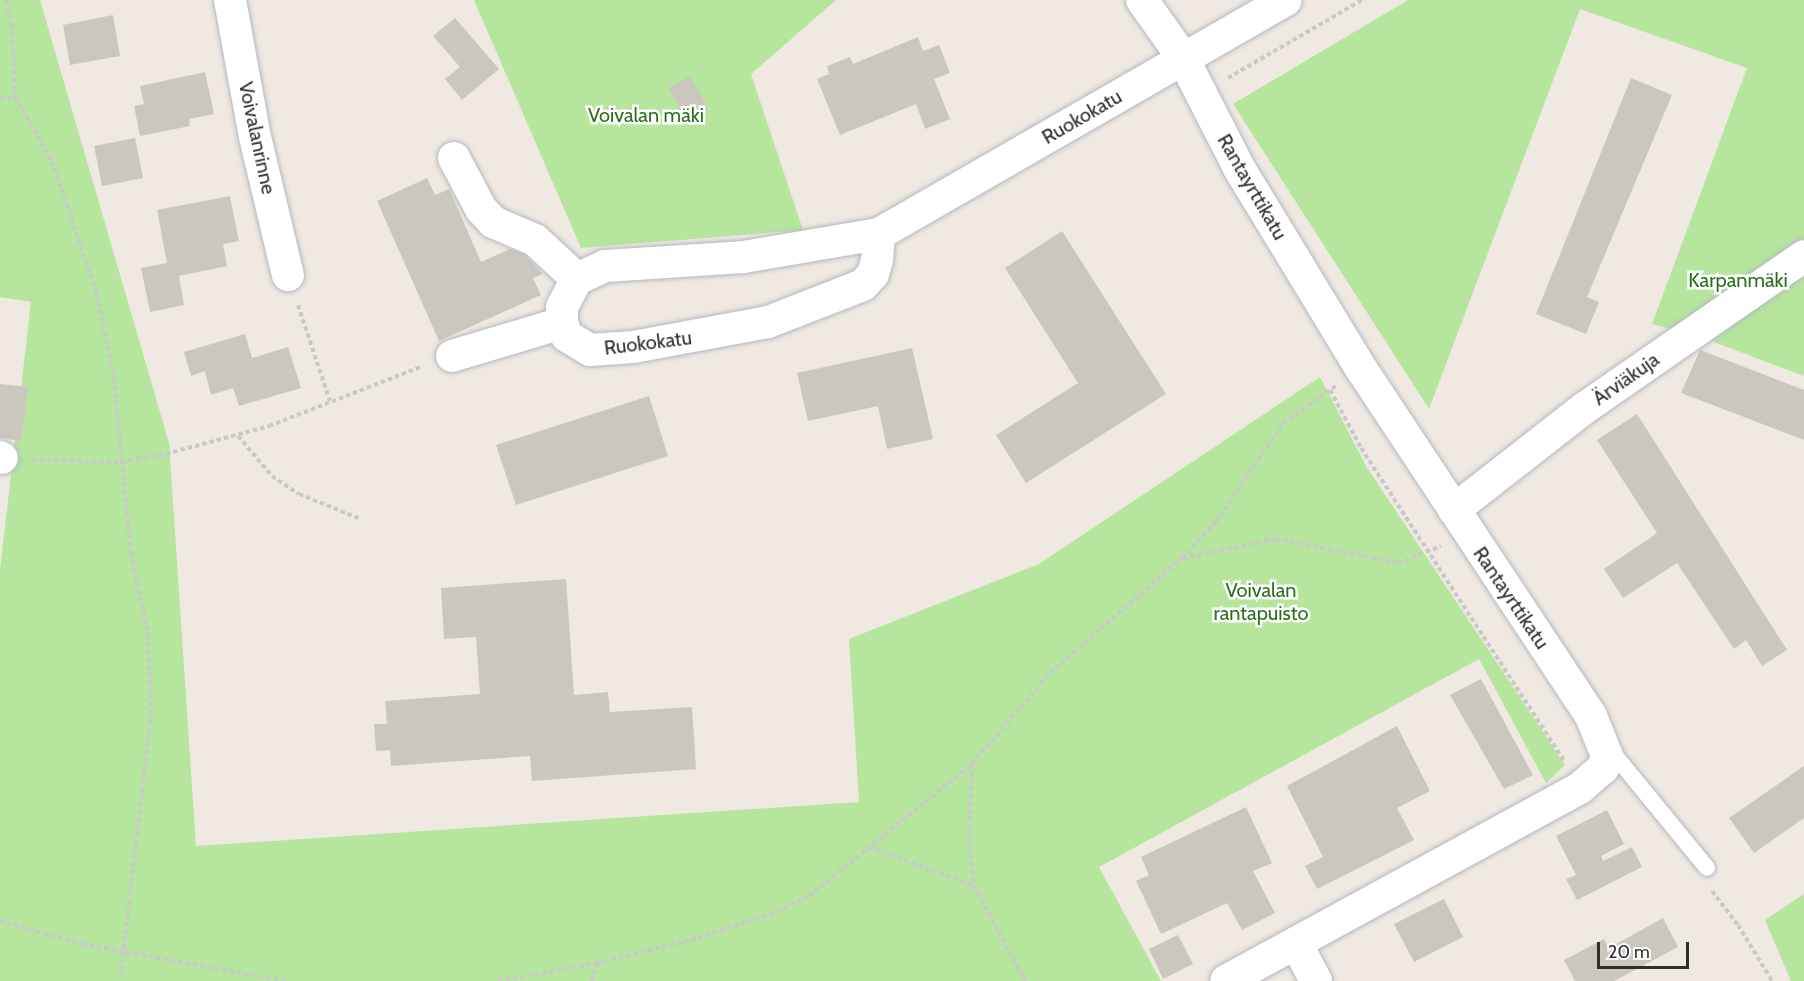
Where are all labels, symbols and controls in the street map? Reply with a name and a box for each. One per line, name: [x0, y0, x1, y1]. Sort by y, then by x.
street label: Voivalanrinne: [233, 80, 281, 196]
street label: Ruokokatu: [1038, 85, 1126, 149]
park label: Voivalan mäki: [588, 103, 704, 127]
street label: Rantayrttikatu: [1212, 130, 1292, 244]
park label: Karpanmäki: [1688, 268, 1788, 292]
street label: Ruokokatu: [603, 326, 693, 360]
street label: Ärviäkuja: [1588, 347, 1664, 411]
street label: Rantayrttikatu: [1468, 542, 1554, 654]
park label: Voivalan rantapuisto: [1214, 579, 1308, 626]
scale bar: [1600, 930, 1692, 968]
text: 20 m: [1608, 941, 1650, 963]

